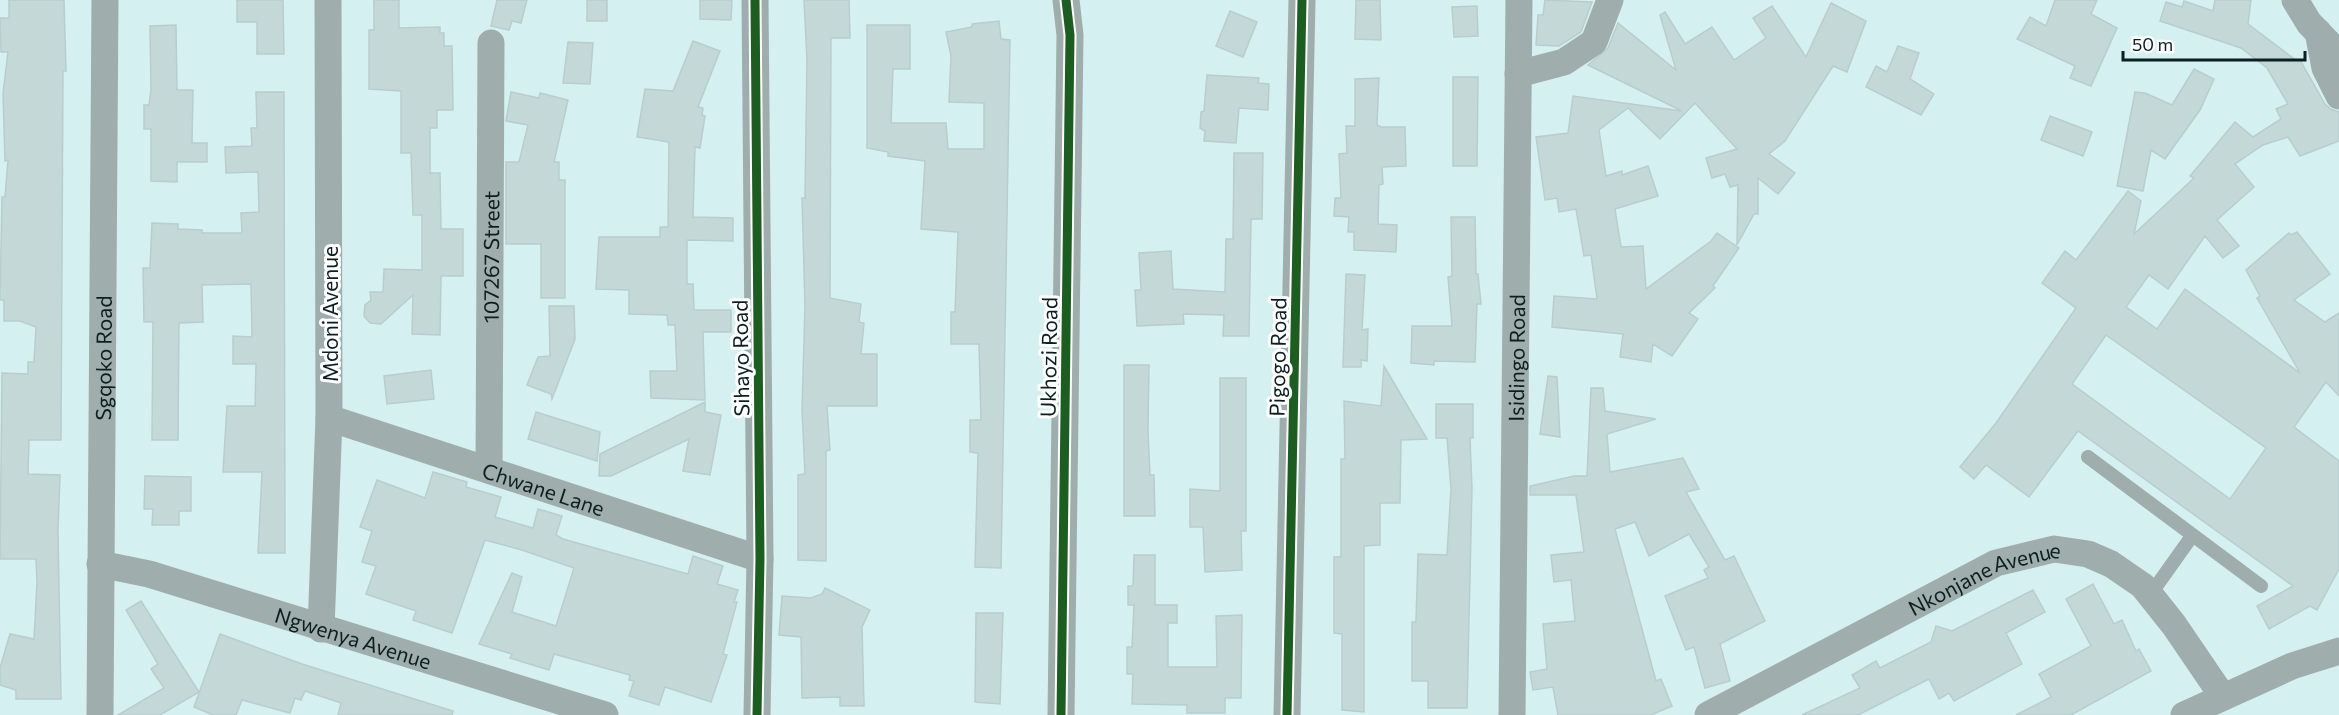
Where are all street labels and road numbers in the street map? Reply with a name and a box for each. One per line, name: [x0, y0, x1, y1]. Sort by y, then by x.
street label: 107267 Street: [477, 191, 503, 323]
street label: Mdoni Avenue: [317, 246, 342, 382]
street label: Isidingo Road: [1502, 294, 1529, 422]
street label: Sgqoko Road: [90, 295, 115, 421]
street label: Ukhozi Road: [1034, 297, 1062, 417]
street label: Pigogo Road: [1263, 297, 1291, 417]
street label: Sihayo Road: [726, 299, 754, 417]
street label: Chwane Lane: [480, 457, 608, 520]
street label: Nkonjane Avenue: [1903, 536, 2063, 620]
street label: Ngwenya Avenue: [272, 601, 435, 673]

